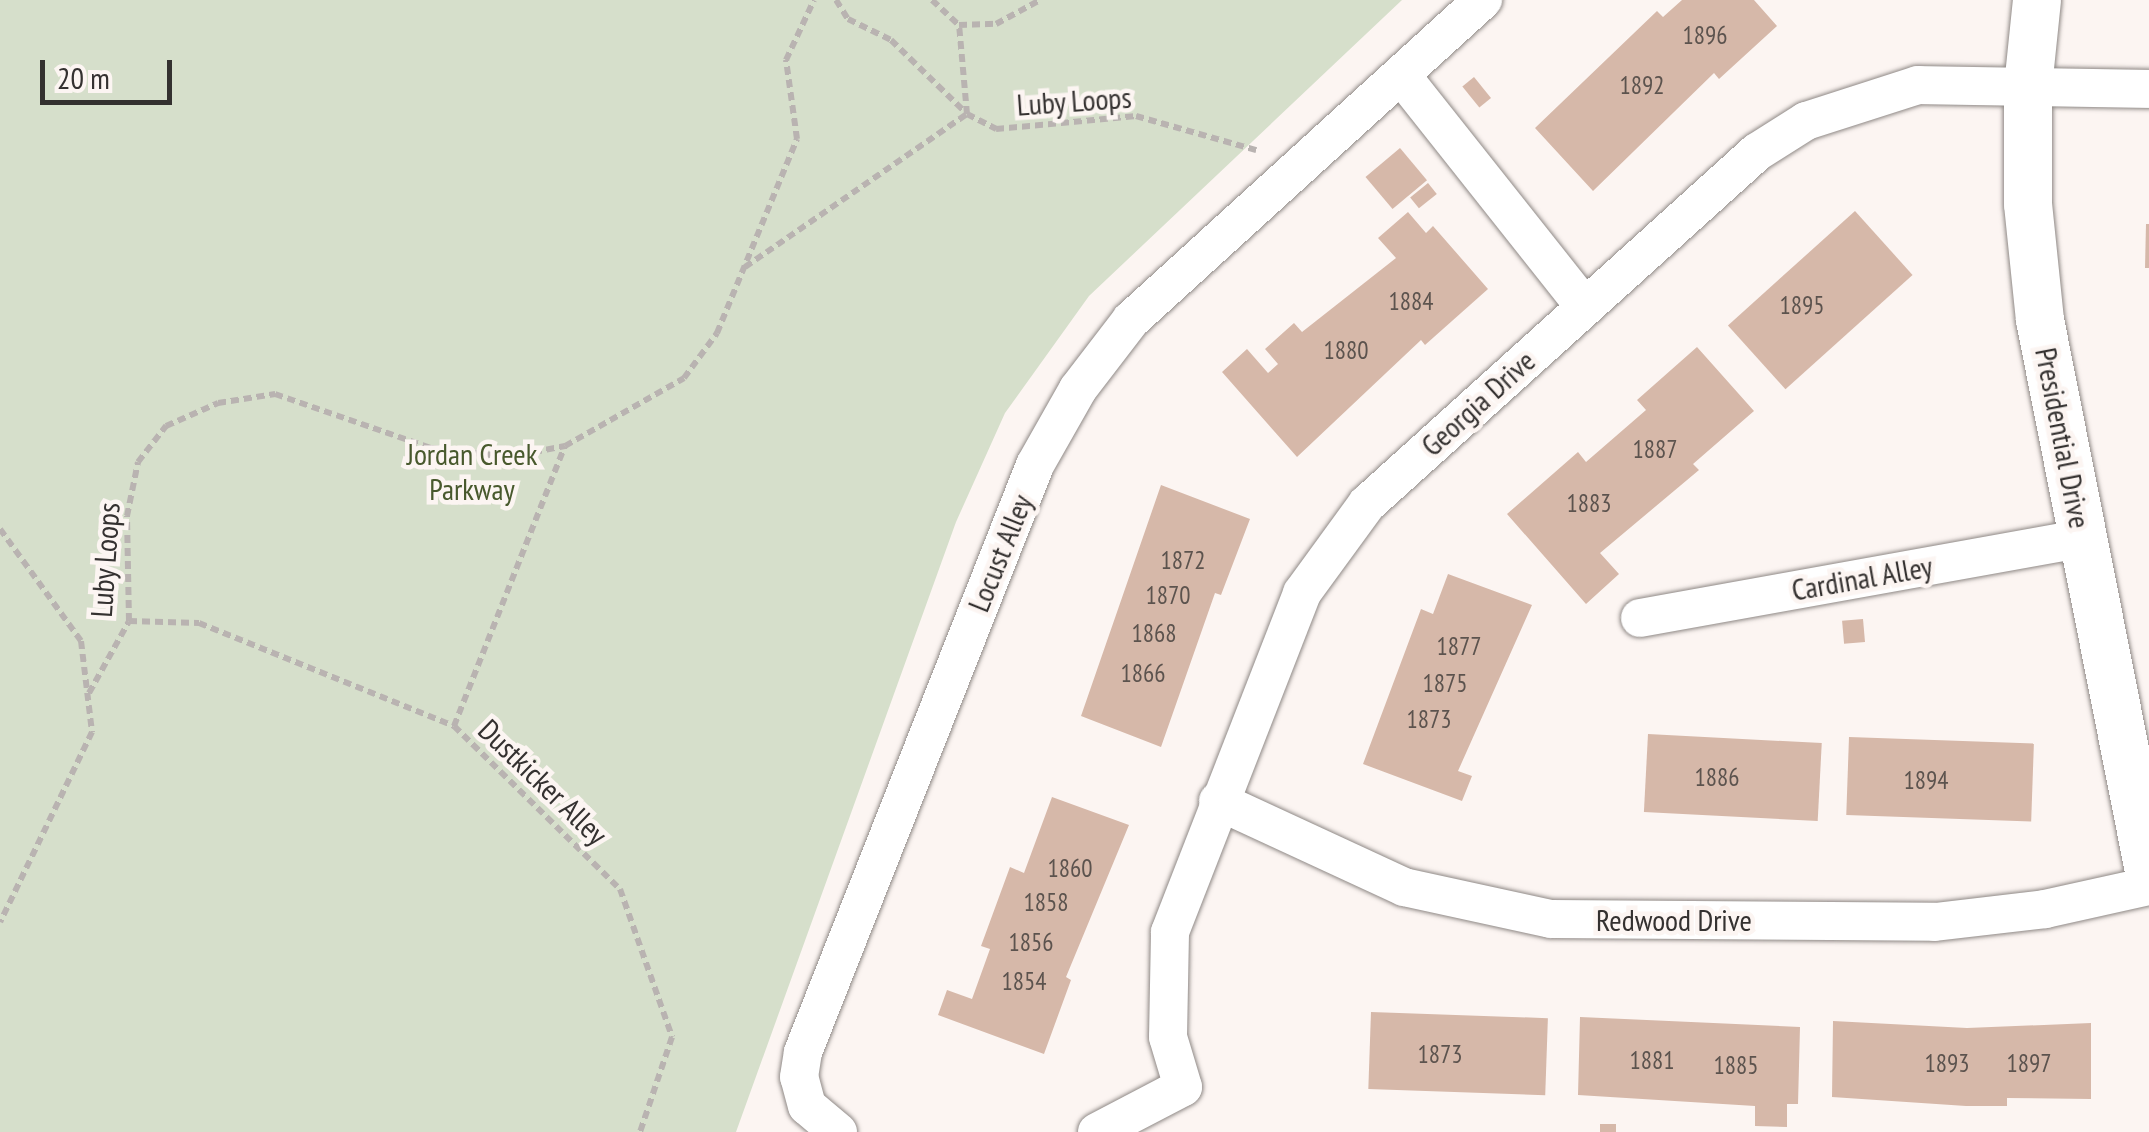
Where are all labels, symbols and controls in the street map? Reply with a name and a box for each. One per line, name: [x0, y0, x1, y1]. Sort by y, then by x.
house number: 1896: [1683, 20, 1727, 50]
scale bar: [45, 40, 178, 102]
text: 20 m: [57, 58, 110, 97]
house number: 1892: [1620, 70, 1664, 100]
street label: Luby Loops: [1015, 79, 1133, 123]
house number: 1884: [1389, 286, 1433, 316]
house number: 1895: [1780, 290, 1824, 320]
house number: 1880: [1324, 335, 1368, 365]
street label: Georgia Drive: [1414, 343, 1542, 463]
street label: Presidential Drive: [2028, 345, 2098, 531]
house number: 1887: [1633, 434, 1677, 464]
park label: Jordan Creek Parkway: [407, 436, 537, 506]
house number: 1883: [1567, 488, 1611, 518]
street label: Locust Alley: [960, 489, 1040, 617]
street label: Luby Loops: [83, 501, 127, 619]
house number: 1872: [1161, 545, 1205, 575]
street label: Cardinal Alley: [1789, 548, 1935, 608]
house number: 1870: [1146, 580, 1190, 610]
house number: 1868: [1132, 618, 1176, 648]
house number: 1877: [1437, 631, 1481, 661]
house number: 1866: [1121, 658, 1165, 688]
house number: 1875: [1423, 668, 1467, 698]
house number: 1873: [1407, 704, 1451, 734]
street label: Dustkicker Alley: [471, 712, 615, 852]
house number: 1886: [1695, 762, 1739, 792]
house number: 1894: [1904, 765, 1948, 795]
house number: 1860: [1048, 853, 1092, 883]
house number: 1858: [1024, 887, 1068, 917]
street label: Redwood Drive: [1596, 902, 1752, 938]
house number: 1856: [1009, 927, 1053, 957]
house number: 1854: [1002, 966, 1046, 996]
house number: 1873: [1418, 1039, 1462, 1069]
house number: 1881: [1630, 1045, 1674, 1075]
house number: 1893: [1925, 1048, 1969, 1078]
house number: 1897: [2007, 1048, 2051, 1078]
house number: 1885: [1714, 1050, 1758, 1080]

